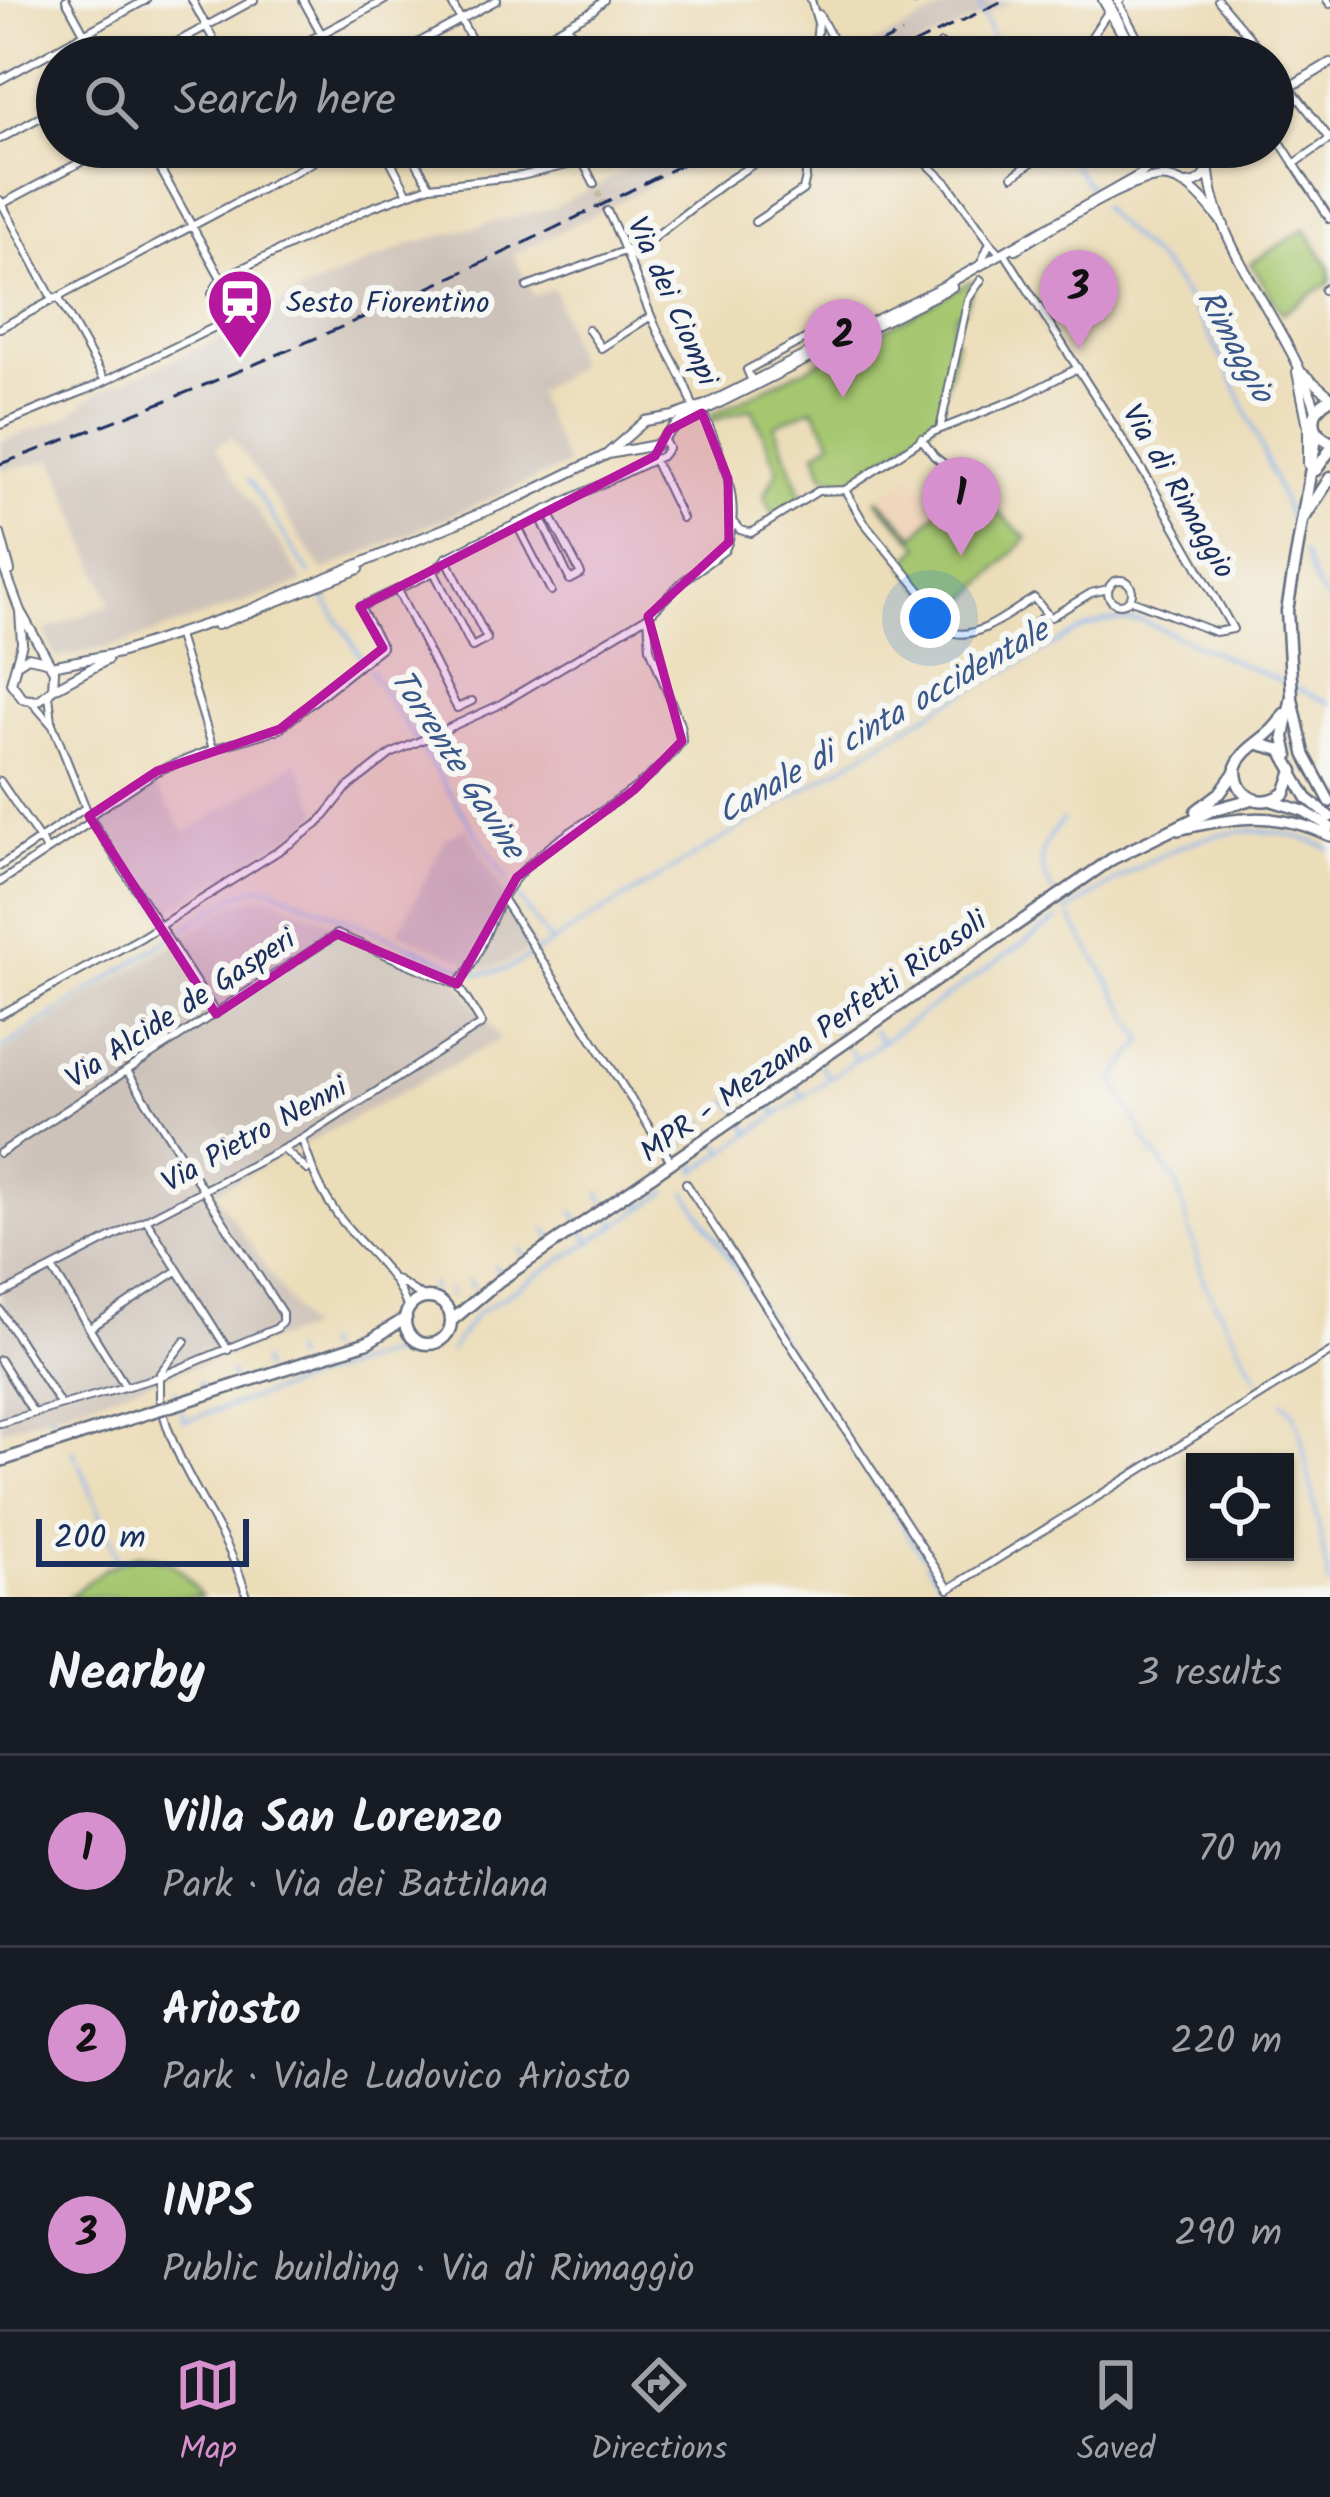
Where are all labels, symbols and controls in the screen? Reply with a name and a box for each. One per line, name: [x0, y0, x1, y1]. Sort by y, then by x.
search box: [36, 36, 1294, 168]
text: Search here: [174, 66, 396, 138]
icon: search: [78, 69, 144, 135]
street label: Via dei Ciompi: [612, 209, 731, 396]
pin: 3: [1040, 250, 1118, 349]
station icon: Sesto Fiorentino: [205, 267, 275, 361]
place label: Sesto Fiorentino: [286, 280, 490, 328]
water label: Rimaggio: [1181, 280, 1288, 416]
pin: 2: [804, 299, 882, 398]
street label: Via di Rimaggio: [1108, 395, 1247, 589]
pin: 1: [922, 457, 1000, 556]
your location: [900, 588, 960, 648]
water label: Canale di cinta occidentale: [708, 605, 1062, 840]
water label: Torrente Gavine: [375, 659, 539, 873]
street label: MPR - Mezzana Perfetti Ricasoli: [630, 898, 999, 1176]
street label: Via Alcide de Gasperi: [56, 916, 307, 1102]
street label: Via Pietro Nenni: [153, 1064, 358, 1207]
map controls: [1186, 1453, 1294, 1561]
button: locate: [1186, 1453, 1294, 1561]
scale bar: [36, 1513, 249, 1566]
text: 200 m: [54, 1513, 146, 1566]
text: Nearby: [48, 1635, 205, 1716]
text: 3 results: [1137, 1644, 1282, 1706]
text: Villa San Lorenzo: [162, 1784, 502, 1856]
text: 1: [81, 1820, 93, 1882]
text: 70 m: [1198, 1820, 1282, 1882]
text: Park · Via dei Battilana: [162, 1856, 549, 1918]
text: Ariosto: [162, 1976, 301, 2048]
text: 2: [76, 2012, 98, 2074]
text: 220 m: [1170, 2012, 1282, 2074]
text: Park · Viale Ludovico Ariosto: [162, 2048, 631, 2110]
text: INPS: [162, 2168, 254, 2240]
text: 3: [76, 2204, 98, 2266]
text: 290 m: [1174, 2204, 1282, 2266]
text: Public building · Via di Rimaggio: [162, 2240, 695, 2302]
tab: Map: [175, 2352, 241, 2477]
tab: Directions: [590, 2352, 727, 2477]
tab: Saved: [1077, 2352, 1155, 2477]

